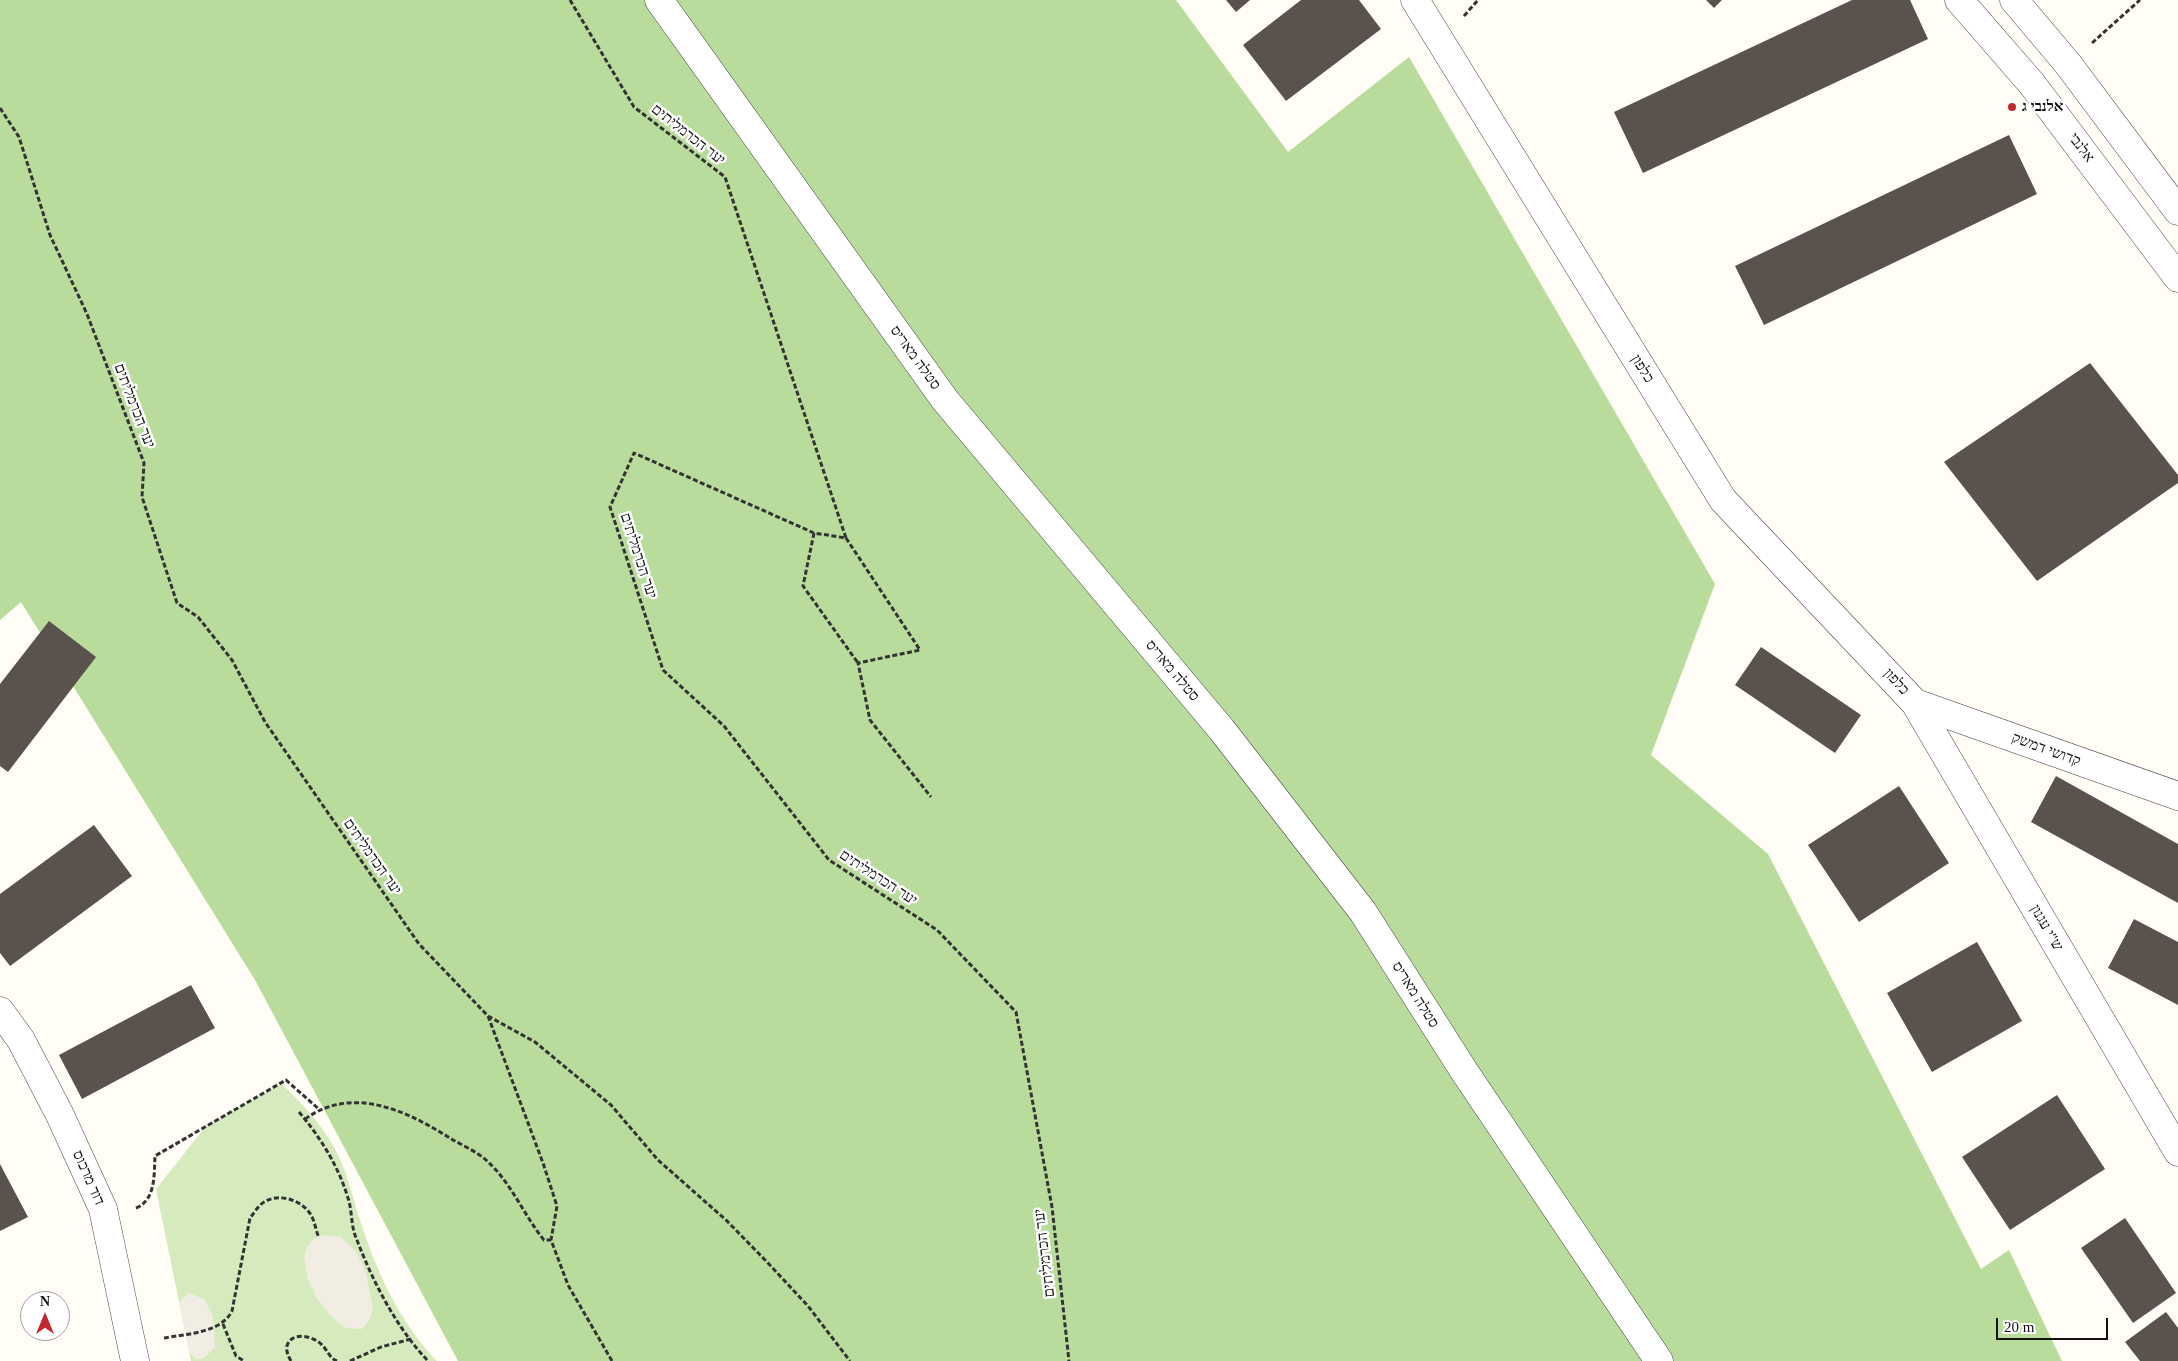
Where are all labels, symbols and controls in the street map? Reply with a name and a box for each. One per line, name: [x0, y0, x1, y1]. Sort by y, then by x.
place label: אלנבי ג: [2022, 98, 2063, 116]
street label: יער הכרמליתים: [647, 100, 729, 170]
marker: אלנבי ג: [2006, 101, 2018, 113]
street label: אלנבי: [2064, 130, 2098, 166]
street label: סטלה מאריס: [886, 322, 944, 394]
street label: כלפון: [1626, 352, 1658, 386]
street label: יער הכרמליתים: [110, 361, 158, 451]
street label: יער הכרמליתים: [616, 511, 660, 601]
street label: סטלה מאריס: [1141, 637, 1203, 705]
street label: כלפון: [1879, 665, 1913, 699]
street label: קדושי דמשק: [2009, 729, 2083, 771]
street label: יער הכרמליתים: [339, 815, 405, 899]
street label: יער הכרמליתים: [836, 846, 920, 910]
street label: ש"י עגנון: [2026, 902, 2066, 954]
street label: סטלה מאריס: [1388, 959, 1442, 1031]
street label: דוד מרכוס: [68, 1148, 108, 1208]
street label: יער הכרמליתים: [1031, 1208, 1059, 1298]
north arrow: [20, 1291, 70, 1341]
text: N: [40, 1294, 50, 1309]
scale bar: [1998, 1308, 2110, 1340]
text: 20 m: [2004, 1319, 2034, 1335]

